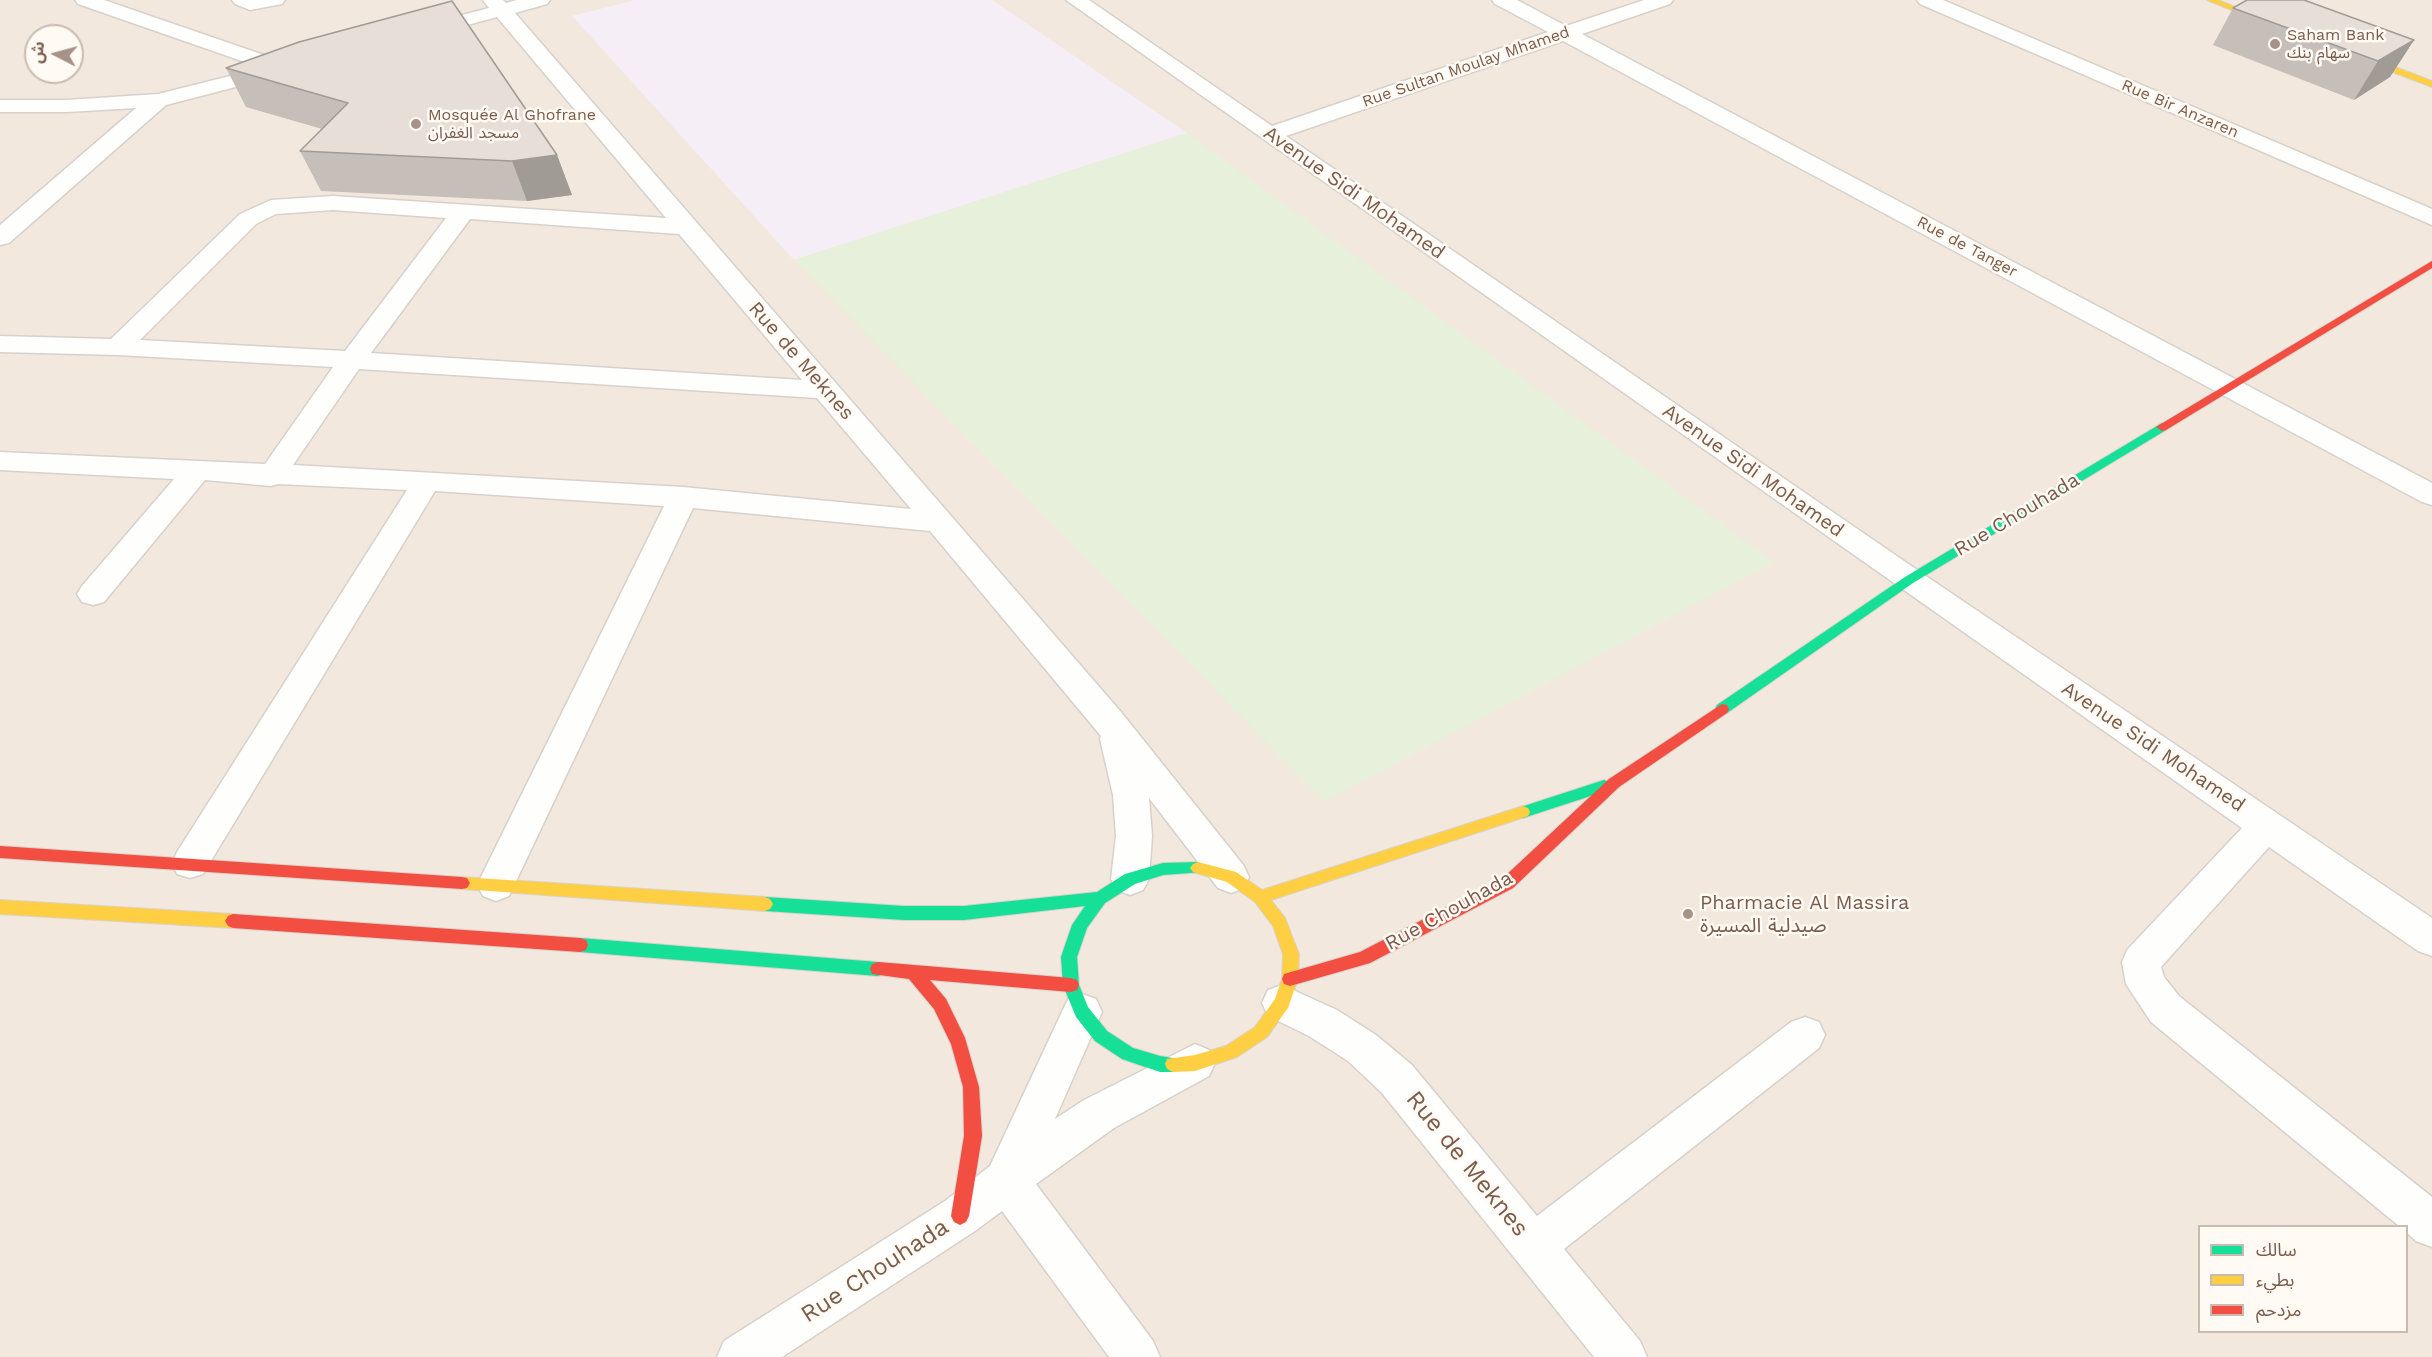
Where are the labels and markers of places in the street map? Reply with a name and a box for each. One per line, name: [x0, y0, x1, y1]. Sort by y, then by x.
place label: Saham Bank سهام بنك: [2287, 25, 2384, 63]
marker: Saham Bank سهام بنك: [2268, 37, 2282, 51]
place label: Mosquée Al Ghofrane مسجد الغفران: [428, 105, 596, 143]
marker: Mosquée Al Ghofrane مسجد الغفران: [409, 117, 423, 131]
place label: Pharmacie Al Massira صيدلية المسيرة: [1700, 891, 1909, 938]
marker: Pharmacie Al Massira صيدلية المسيرة: [1681, 907, 1695, 921]

